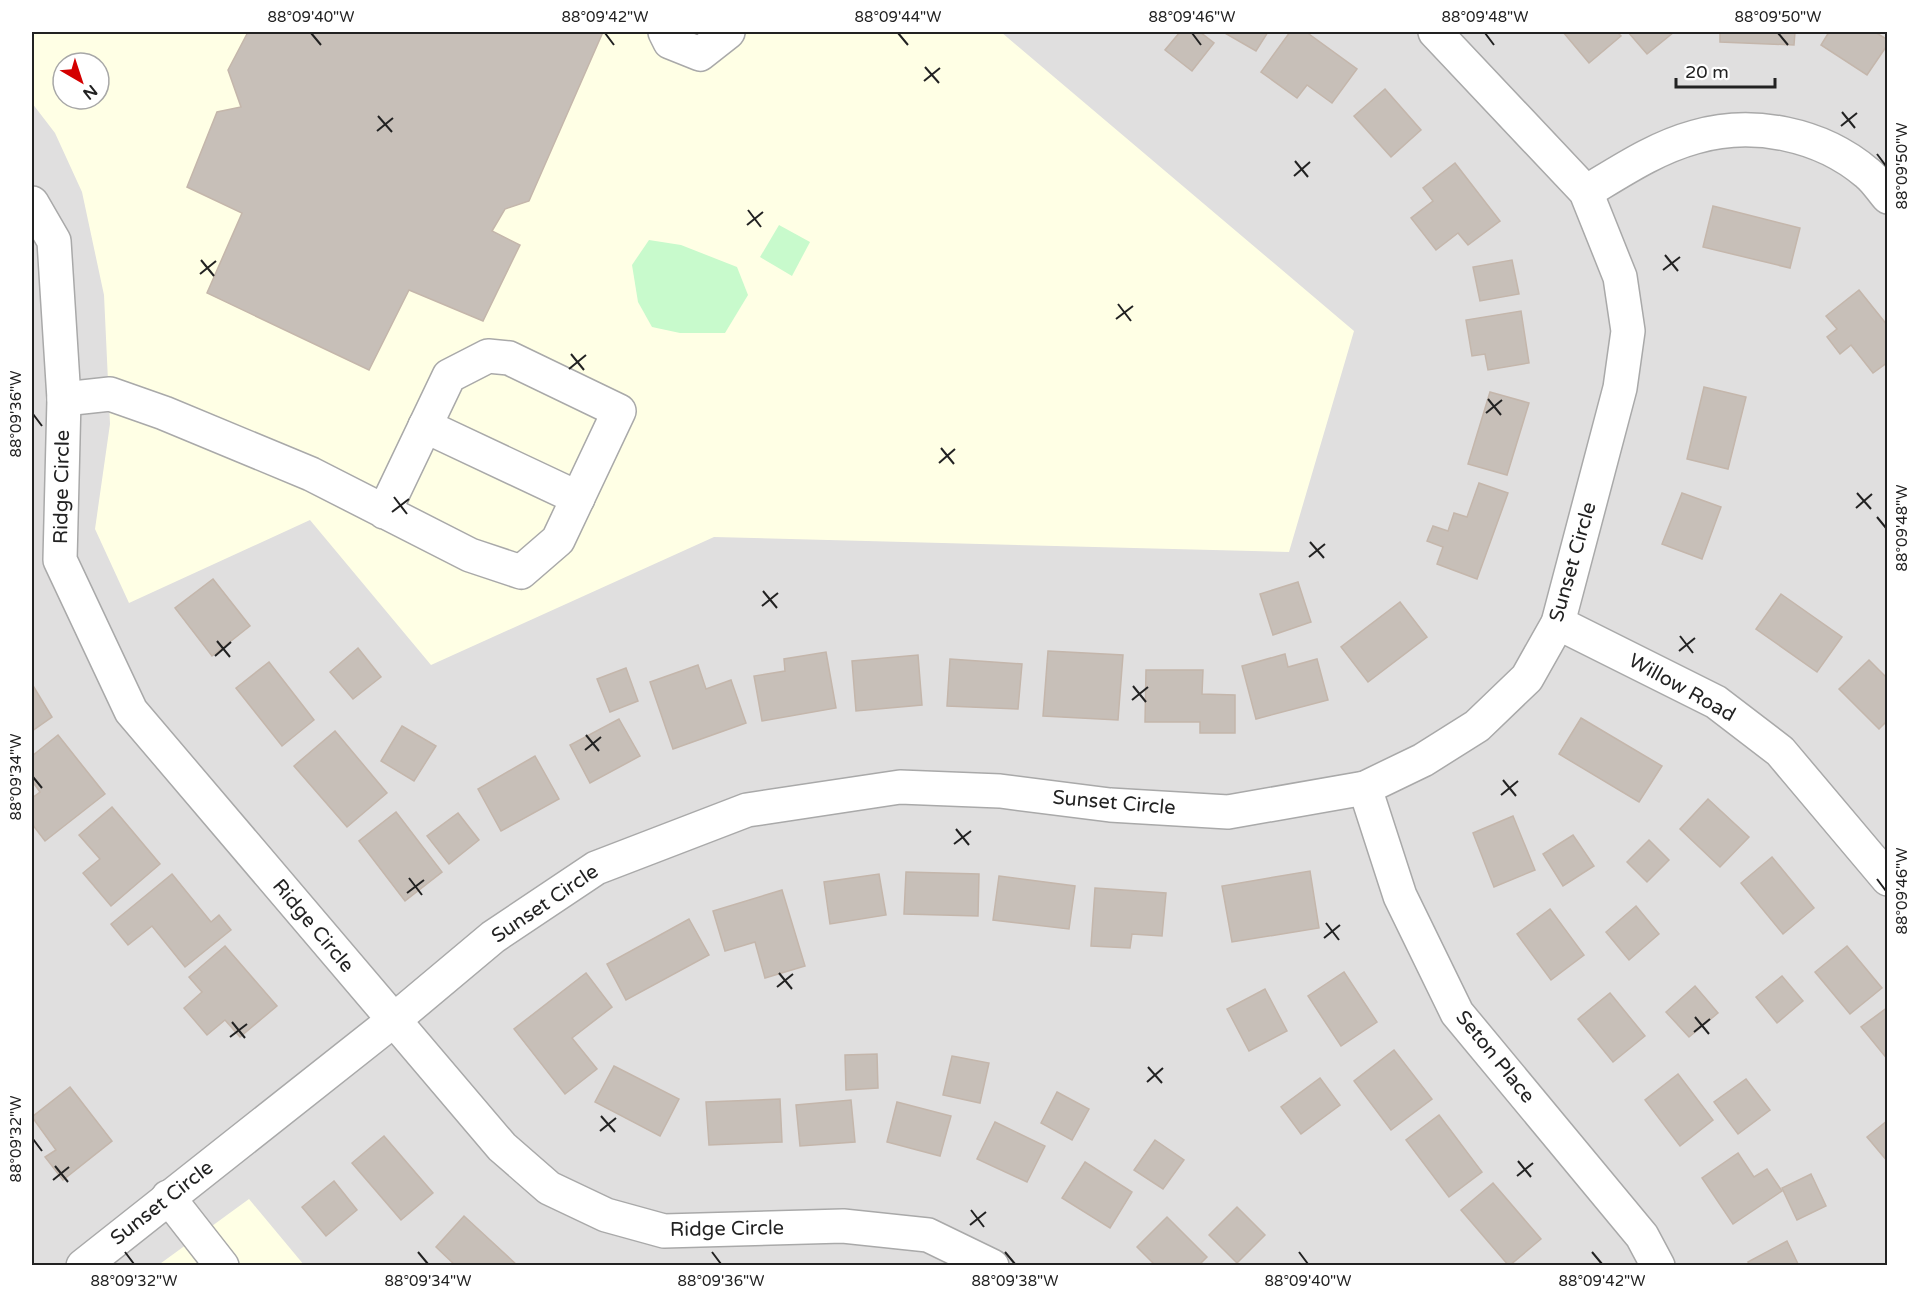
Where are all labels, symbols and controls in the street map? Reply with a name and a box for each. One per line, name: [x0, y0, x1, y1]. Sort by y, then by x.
text: 88°09'40"W: [268, 8, 354, 26]
text: 88°09'42"W: [562, 8, 648, 26]
text: 88°09'44"W: [855, 8, 941, 26]
text: 88°09'46"W: [1149, 8, 1235, 26]
text: 88°09'48"W: [1442, 8, 1528, 26]
text: 88°09'50"W: [1735, 8, 1821, 26]
north arrow: [51, 51, 111, 111]
scale bar: [1676, 51, 1775, 89]
text: 20 m: [1685, 61, 1729, 83]
text: N: [79, 80, 101, 104]
text: 88°09'50"W: [1893, 123, 1911, 209]
text: 88°09'36"W: [7, 371, 25, 457]
street label: Ridge Circle: [49, 430, 75, 544]
text: 88°09'48"W: [1893, 485, 1911, 571]
street label: Sunset Circle: [1544, 499, 1602, 625]
street label: Willow Road: [1624, 649, 1740, 727]
text: 88°09'34"W: [7, 734, 25, 820]
street label: Sunset Circle: [1051, 786, 1177, 820]
text: 88°09'46"W: [1893, 848, 1911, 934]
street label: Sunset Circle: [487, 860, 603, 948]
street label: Ridge Circle: [267, 875, 359, 977]
street label: Seton Place: [1450, 1006, 1540, 1108]
text: 88°09'32"W: [7, 1096, 25, 1182]
street label: Sunset Circle: [106, 1156, 218, 1250]
street label: Ridge Circle: [670, 1216, 784, 1242]
text: 88°09'32"W: [91, 1272, 177, 1290]
text: 88°09'34"W: [385, 1272, 471, 1290]
text: 88°09'36"W: [678, 1272, 764, 1290]
text: 88°09'38"W: [972, 1272, 1058, 1290]
text: 88°09'40"W: [1265, 1272, 1351, 1290]
text: 88°09'42"W: [1559, 1272, 1645, 1290]

